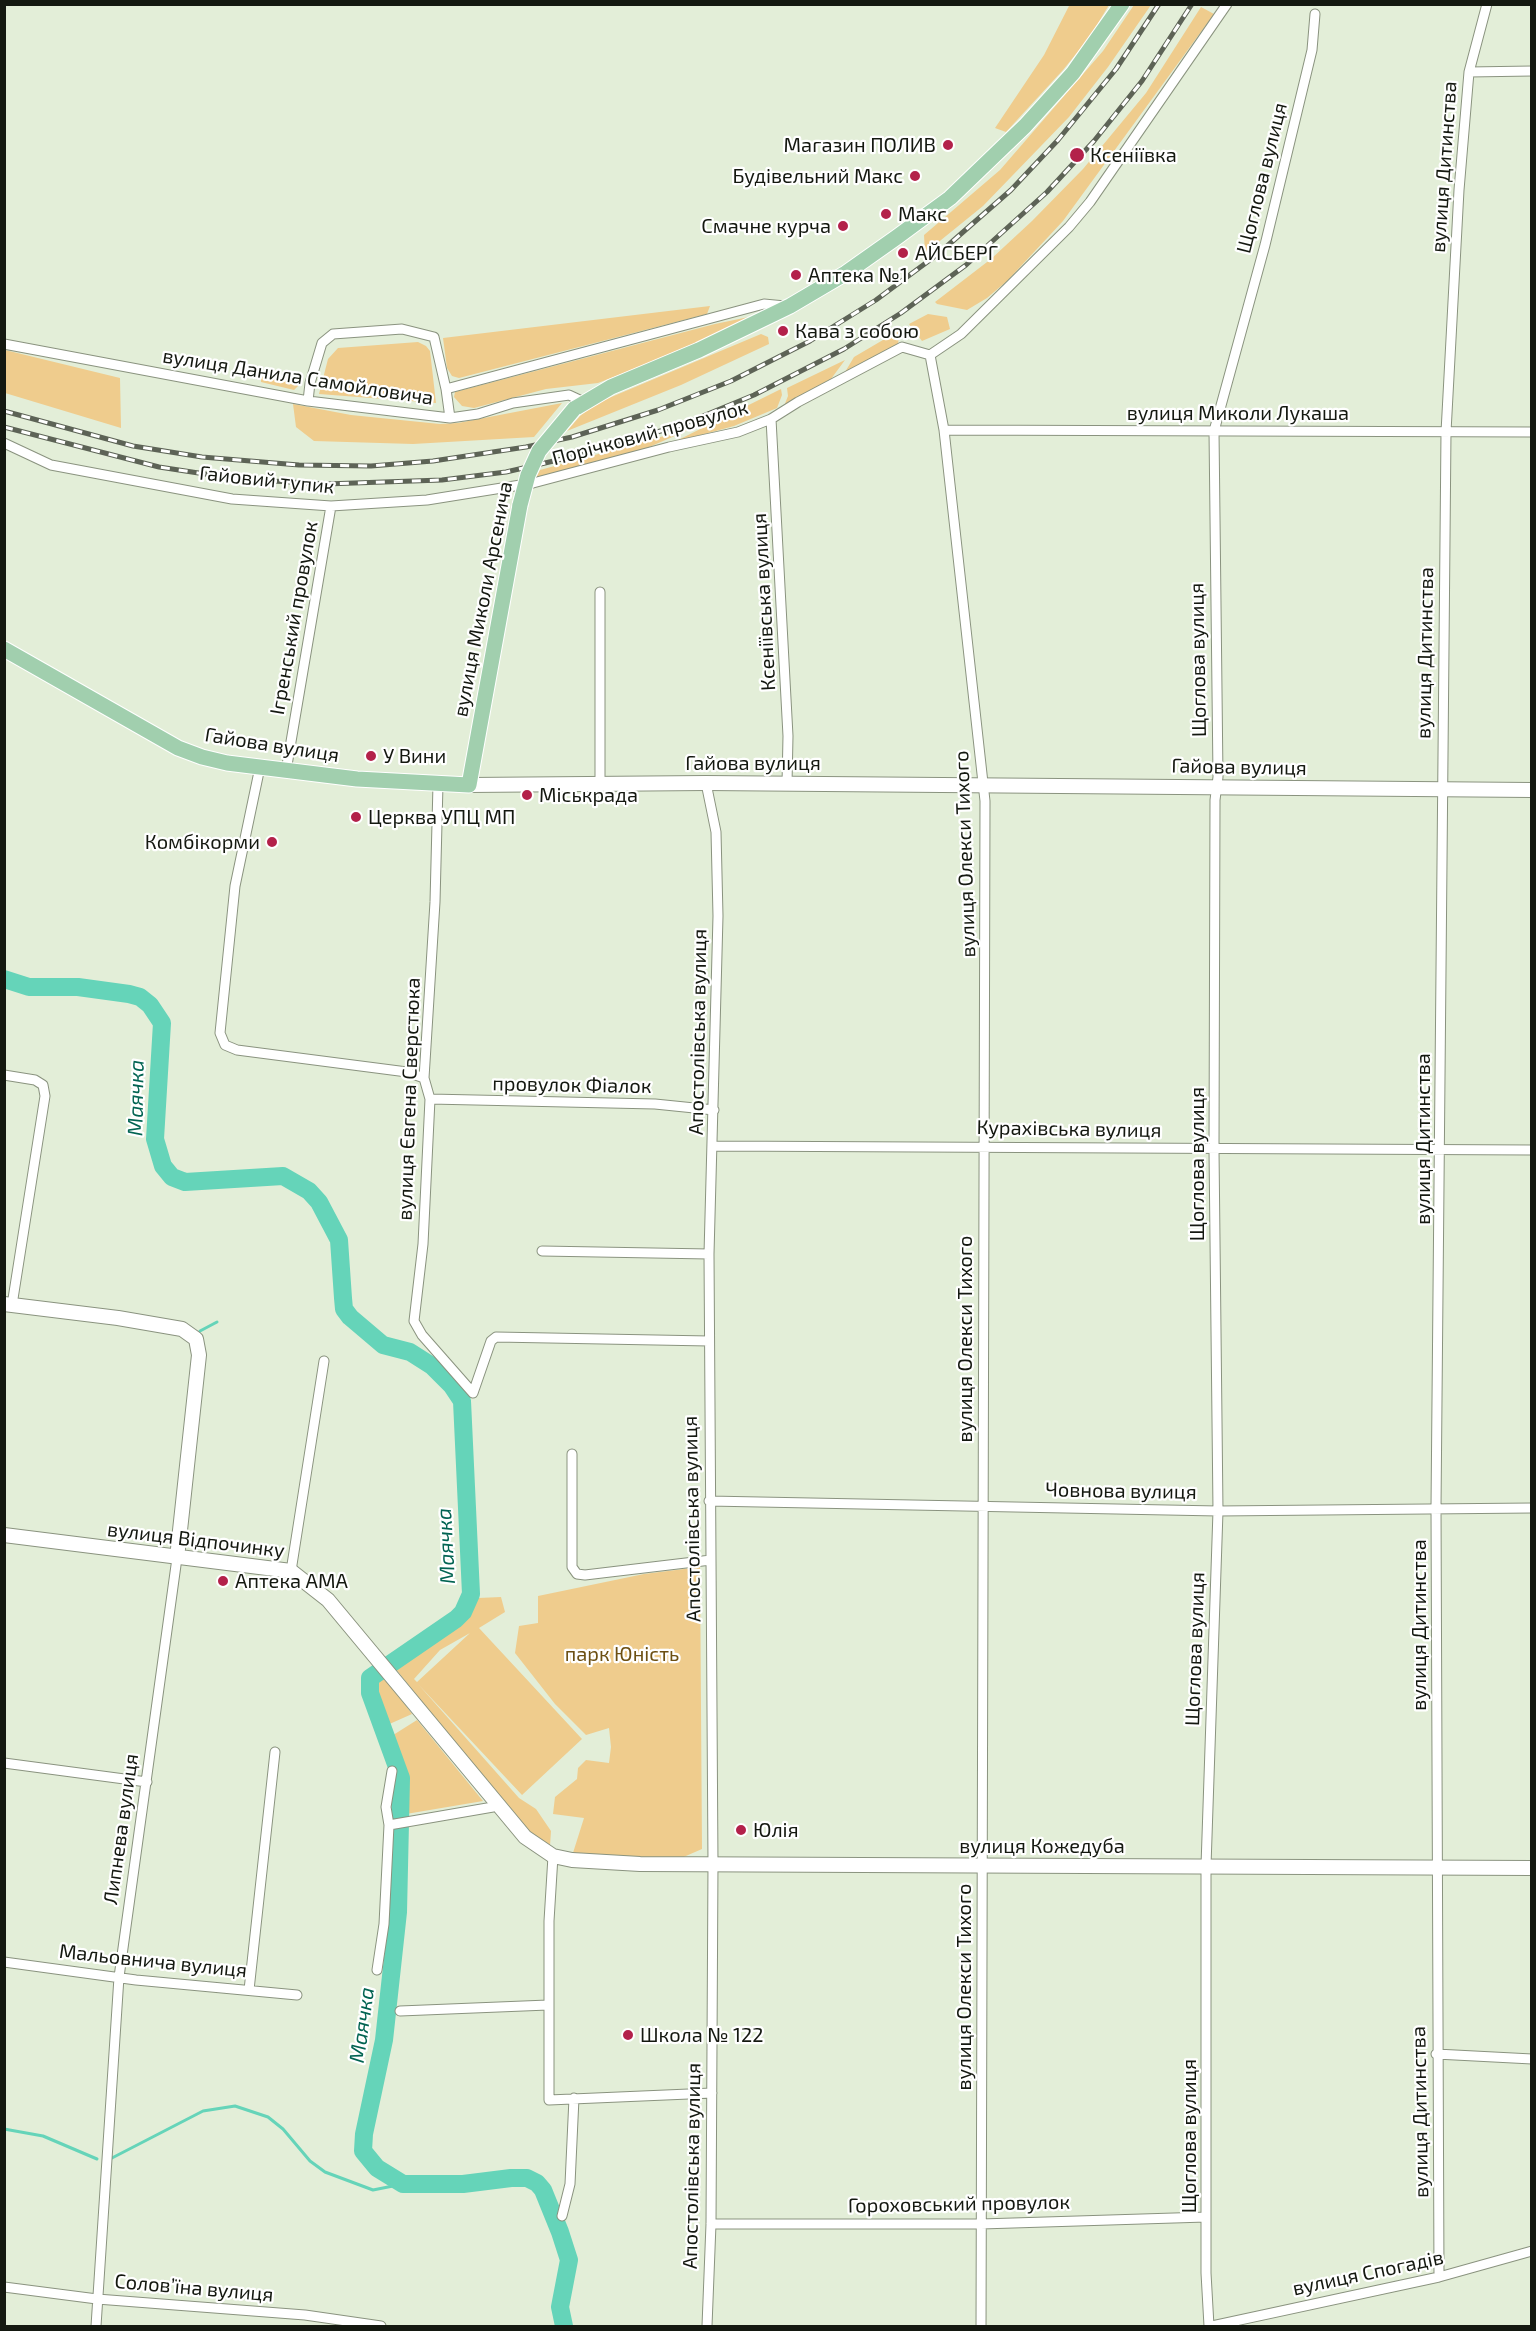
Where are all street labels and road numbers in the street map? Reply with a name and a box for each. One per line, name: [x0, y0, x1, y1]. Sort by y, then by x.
street label: вулиця Дитинства: [1426, 81, 1462, 253]
street label: Щоглова вулиця: [1232, 100, 1292, 256]
street label: вулиця Данила Самойловича: [161, 344, 435, 410]
street label: Порічковий провулок: [549, 395, 751, 471]
street label: вулиця Миколи Лукаша: [1127, 401, 1349, 425]
street label: Гайовий тупик: [198, 461, 336, 499]
street label: вулиця Миколи Арсенича: [448, 479, 518, 719]
street label: Ксеніївська вулиця: [747, 512, 781, 692]
street label: Ігренський провулок: [265, 519, 323, 717]
street label: вулиця Дитинства: [1412, 567, 1438, 739]
street label: Щоглова вулиця: [1185, 583, 1211, 737]
street label: Гайова вулиця: [203, 723, 341, 767]
street label: вулиця Олекси Тихого: [949, 750, 981, 958]
street label: Гайова вулиця: [685, 751, 821, 775]
street label: Гайова вулиця: [1171, 754, 1307, 780]
street label: Апостолівська вулиця: [684, 929, 712, 1135]
street label: вулиця Євгена Сверстюка: [393, 977, 425, 1221]
street label: вулиця Дитинства: [1411, 1053, 1435, 1225]
street label: провулок Фіалок: [492, 1072, 652, 1098]
street label: Щоглова вулиця: [1185, 1087, 1209, 1241]
street label: Курахівська вулиця: [976, 1115, 1162, 1143]
street label: вулиця Олекси Тихого: [953, 1236, 977, 1442]
street label: Апостолівська вулиця: [678, 1416, 706, 1622]
street label: Човнова вулиця: [1045, 1478, 1197, 1504]
street label: вулиця Відпочинку: [106, 1517, 286, 1563]
street label: вулиця Дитинства: [1407, 1539, 1431, 1711]
street label: Щоглова вулиця: [1180, 1571, 1210, 1727]
street label: Липнева вулиця: [99, 1752, 143, 1906]
street label: вулиця Кожедуба: [959, 1834, 1125, 1858]
street label: вулиця Олекси Тихого: [952, 1884, 976, 2090]
street label: Мальовнича вулиця: [58, 1939, 248, 1983]
street label: вулиця Дитинства: [1407, 2026, 1433, 2198]
street label: Щоглова вулиця: [1177, 2059, 1201, 2213]
street label: Апостолівська вулиця: [678, 2063, 706, 2269]
street label: Гороховський провулок: [848, 2190, 1070, 2218]
street label: вулиця Спогадів: [1290, 2245, 1446, 2301]
street label: Соловʼїна вулиця: [114, 2269, 274, 2307]

